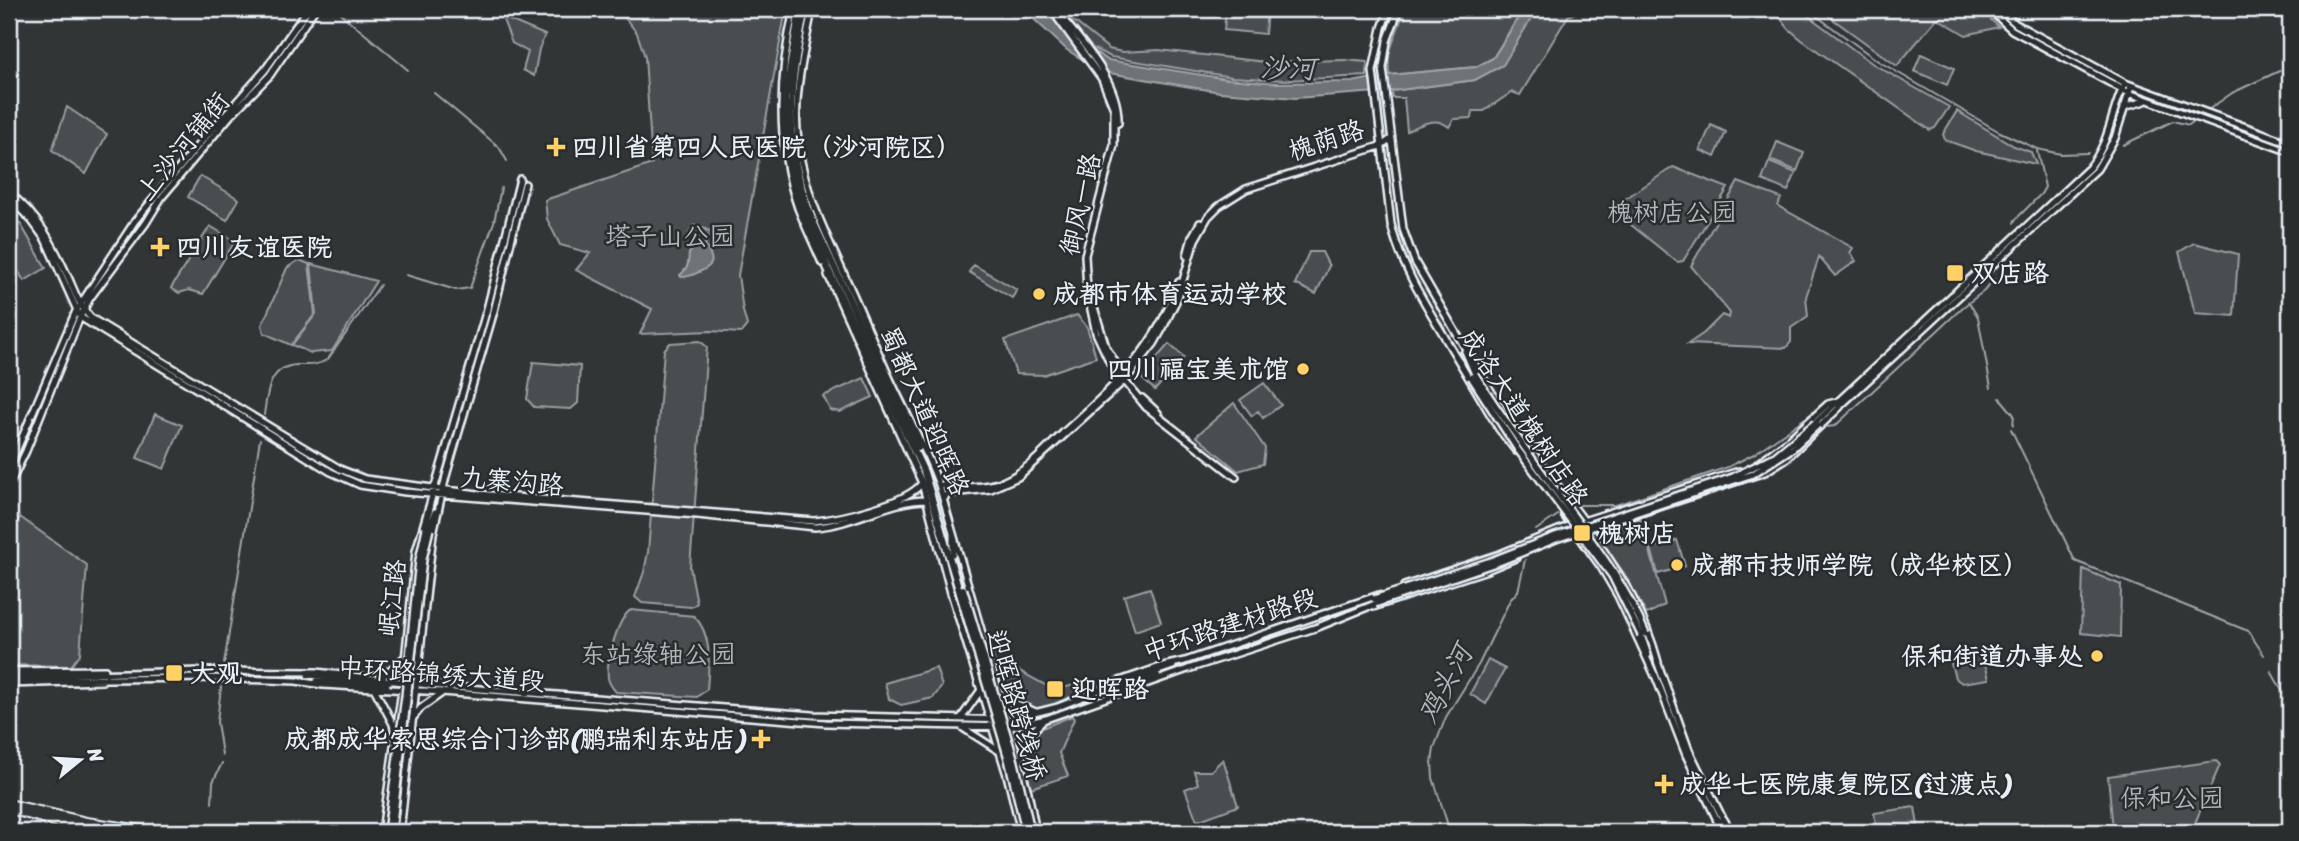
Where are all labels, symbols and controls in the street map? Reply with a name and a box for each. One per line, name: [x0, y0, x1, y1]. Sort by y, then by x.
water label: 沙河: [1260, 43, 1320, 93]
street label: 上沙河铺街: [124, 81, 242, 211]
street label: 槐荫路: [1282, 106, 1370, 174]
place label: 四川省第四人民医院（沙河院区）: [572, 124, 962, 170]
marker: 四川省第四人民医院（沙河院区）: [546, 137, 566, 157]
street label: 御风一路: [1046, 148, 1114, 260]
park label: 槐树店公园: [1607, 189, 1737, 235]
park label: 塔子山公园: [605, 213, 735, 259]
place label: 四川友谊医院: [176, 224, 332, 270]
marker: 四川友谊医院: [150, 237, 170, 257]
place label: 双店路: [1971, 250, 2049, 296]
marker: 双店路: [1945, 263, 1965, 283]
place label: 成都市体育运动学校: [1053, 271, 1287, 317]
marker: 成都市体育运动学校: [1031, 286, 1047, 302]
street label: 成洛大道槐树店路: [1447, 318, 1601, 516]
street label: 蜀都大道迎晖路: [867, 319, 983, 503]
place label: 四川福宝美术馆: [1107, 346, 1289, 392]
marker: 四川福宝美术馆: [1295, 361, 1311, 377]
street label: 九寨沟路: [458, 454, 566, 508]
place label: 槐树店: [1598, 510, 1676, 556]
marker: 槐树店: [1572, 523, 1592, 543]
place label: 成都市技师学院（成华校区）: [1691, 542, 2029, 588]
street label: 岷江路: [365, 557, 419, 639]
marker: 成都市技师学院（成华校区）: [1669, 557, 1685, 573]
street label: 中环路建材路段: [1136, 574, 1324, 674]
street label: 迎晖路跨线桥: [973, 624, 1061, 786]
park label: 东站绿轴公园: [580, 631, 736, 677]
water label: 鸡头河: [1404, 632, 1488, 733]
place label: 保和街道办事处: [1901, 633, 2083, 679]
street label: 中环路锦绣大道段: [336, 644, 546, 704]
marker: 保和街道办事处: [2089, 648, 2105, 664]
place label: 大观: [190, 650, 242, 696]
marker: 大观: [164, 663, 184, 683]
place label: 迎晖路: [1071, 666, 1149, 712]
marker: 迎晖路: [1045, 679, 1065, 699]
place label: 成都成华索思综合门诊部(鹏瑞利东站店): [285, 716, 747, 762]
north arrow: [46, 726, 116, 796]
marker: 成都成华索思综合门诊部(鹏瑞利东站店): [751, 729, 771, 749]
text: N: [78, 743, 114, 767]
place label: 成华七医院康复院区(过渡点): [1680, 761, 2012, 807]
marker: 成华七医院康复院区(过渡点): [1654, 774, 1674, 794]
park label: 保和公园: [2120, 775, 2224, 821]

